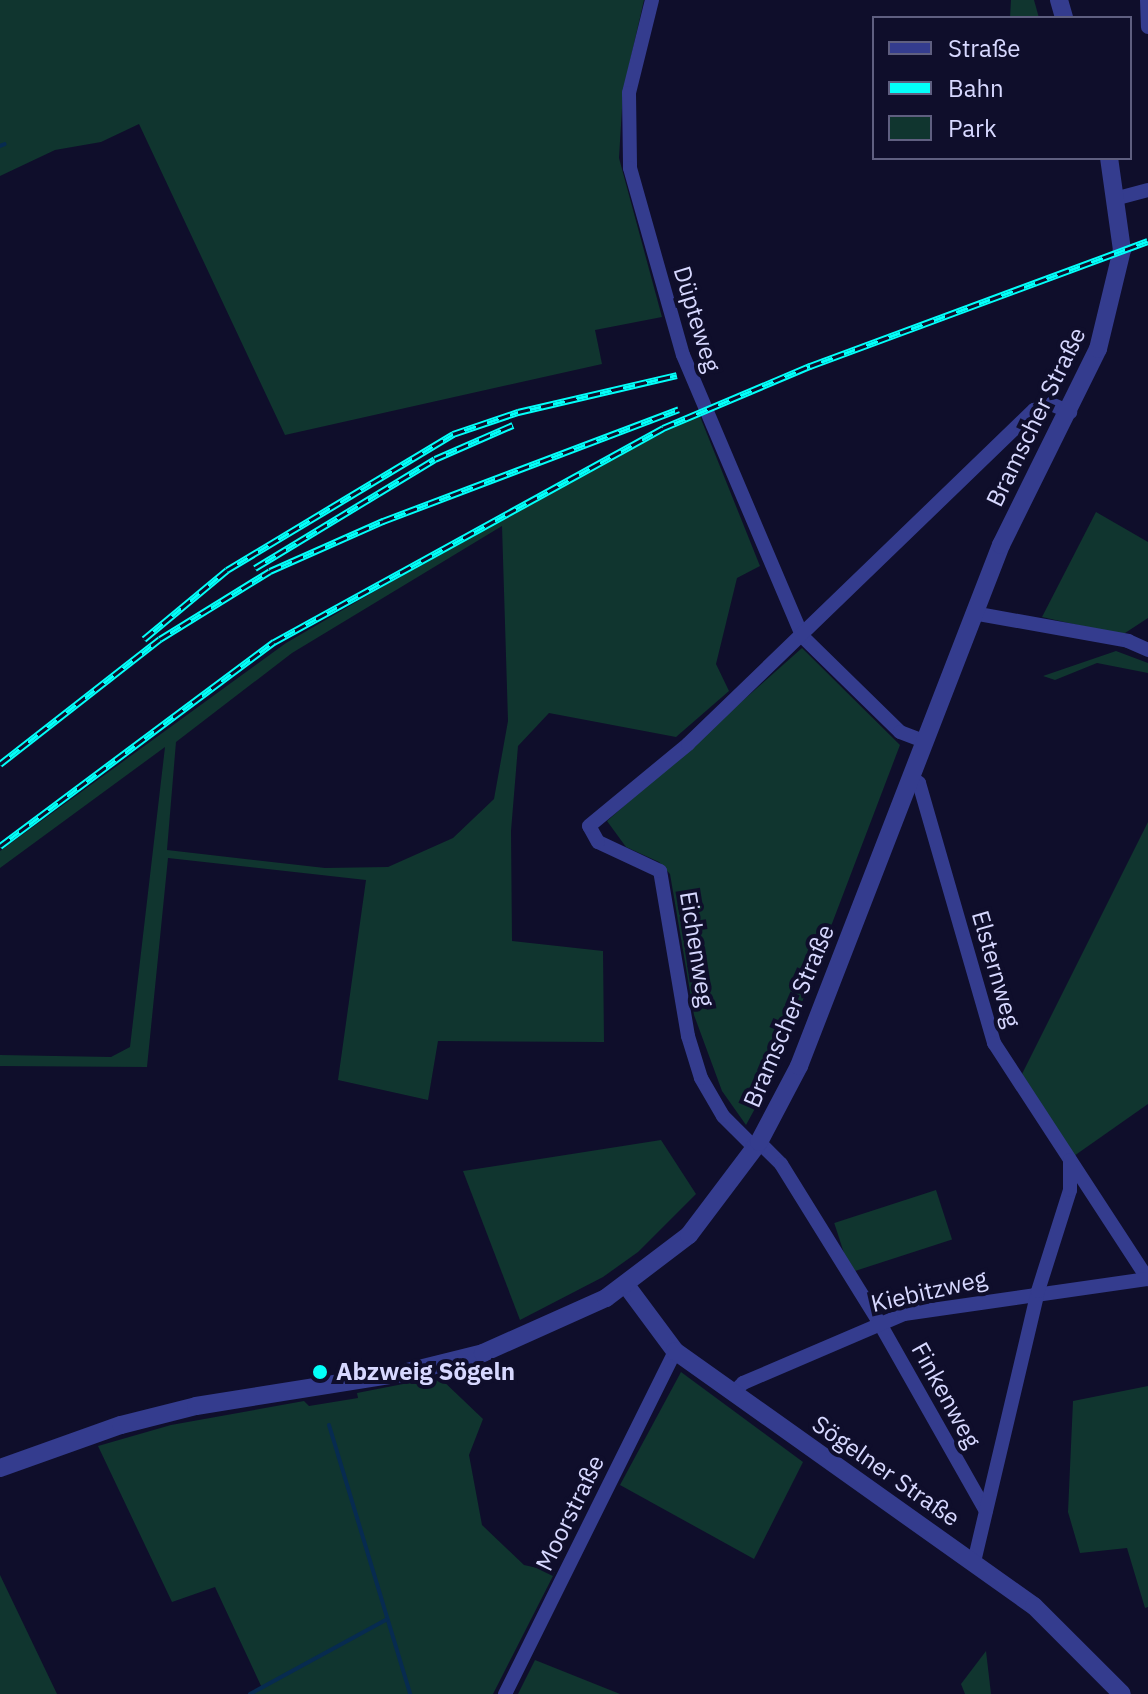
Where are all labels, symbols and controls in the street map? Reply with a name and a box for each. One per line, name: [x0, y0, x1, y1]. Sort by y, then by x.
legend: [872, 16, 1132, 160]
text: Straße: [948, 32, 1020, 64]
text: Bahn: [948, 72, 1004, 104]
text: Park: [948, 112, 997, 144]
street label: Düpteweg: [667, 263, 727, 375]
street label: Bramscher Straße: [980, 323, 1092, 511]
street label: Eichenweg: [674, 889, 720, 1009]
street label: Elsternweg: [966, 907, 1026, 1031]
street label: Bramscher Straße: [738, 920, 840, 1112]
street label: Kiebitzweg: [868, 1264, 990, 1318]
street label: Finkenweg: [905, 1337, 987, 1453]
place label: Abzweig Sögeln: [336, 1358, 515, 1386]
marker: Abzweig Sögeln: [311, 1363, 329, 1381]
street label: Sögelner Straße: [807, 1409, 965, 1533]
street label: Moorstraße: [530, 1450, 610, 1576]

